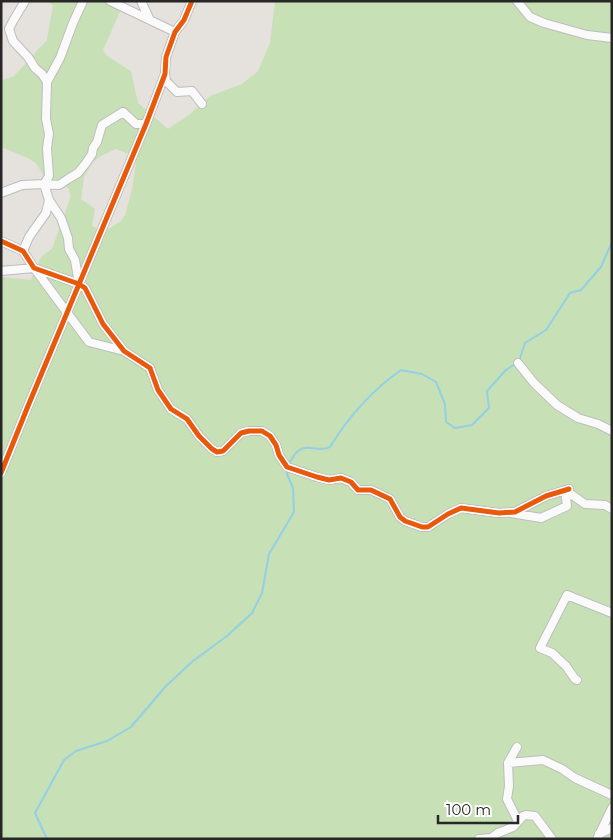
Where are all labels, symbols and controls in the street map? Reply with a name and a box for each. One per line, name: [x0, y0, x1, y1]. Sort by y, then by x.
scale bar: [438, 792, 518, 824]
text: 100 m: [446, 800, 491, 819]

